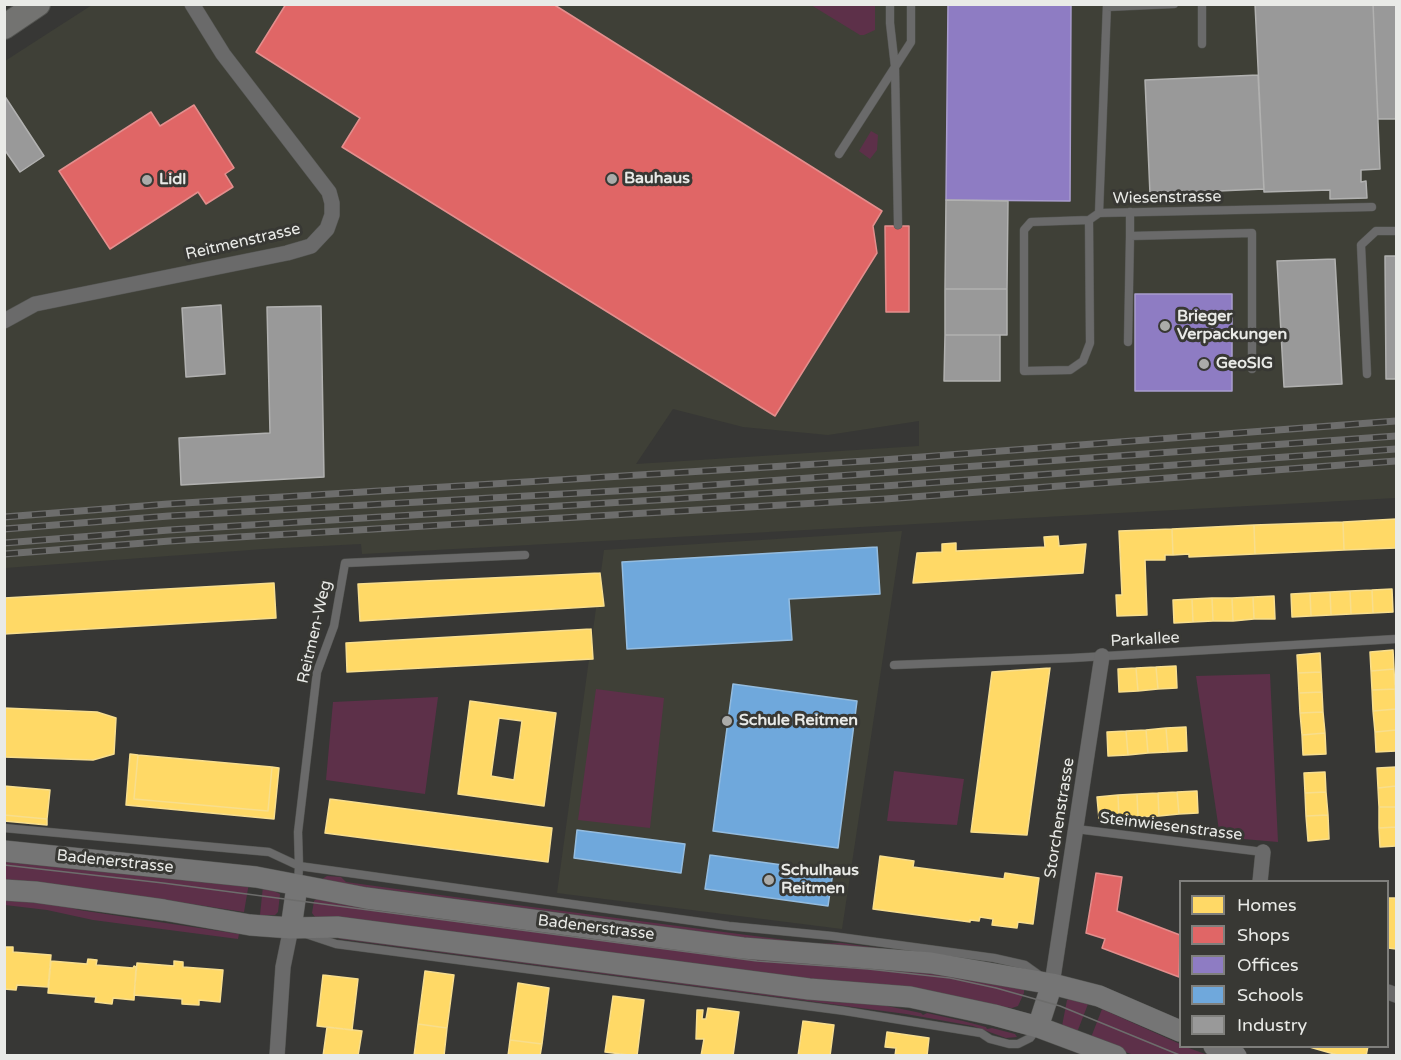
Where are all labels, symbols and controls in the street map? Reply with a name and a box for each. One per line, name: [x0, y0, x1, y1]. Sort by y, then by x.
place label: Bauhaus: [624, 169, 690, 189]
place label: Lidl: [159, 170, 186, 190]
marker: Bauhaus: [605, 172, 619, 186]
marker: Lidl: [140, 173, 154, 187]
street label: Wiesenstrasse: [1112, 187, 1222, 209]
street label: Reitmenstrasse: [184, 219, 302, 265]
place label: Brieger Verpackungen: [1177, 307, 1287, 345]
marker: Brieger Verpackungen: [1158, 319, 1172, 333]
place label: GeoSIG: [1216, 354, 1273, 374]
marker: GeoSIG: [1197, 357, 1211, 371]
street label: Reitmen-Weg: [294, 579, 336, 685]
street label: Parkallee: [1110, 629, 1180, 651]
place label: Schule Reitmen: [739, 711, 858, 731]
marker: Schule Reitmen: [720, 714, 734, 728]
street label: Storchenstrasse: [1041, 757, 1079, 879]
street label: Steinwiesenstrasse: [1099, 809, 1243, 845]
street label: Badenerstrasse: [56, 846, 174, 878]
place label: Schulhaus Reitmen: [781, 861, 859, 899]
marker: Schulhaus Reitmen: [762, 873, 776, 887]
legend: [1179, 880, 1389, 1048]
text: Homes: [1237, 894, 1297, 916]
street label: Badenerstrasse: [537, 911, 655, 945]
text: Shops: [1237, 924, 1290, 946]
text: Offices: [1237, 954, 1299, 976]
text: Schools: [1237, 984, 1304, 1006]
text: Industry: [1237, 1014, 1307, 1036]

